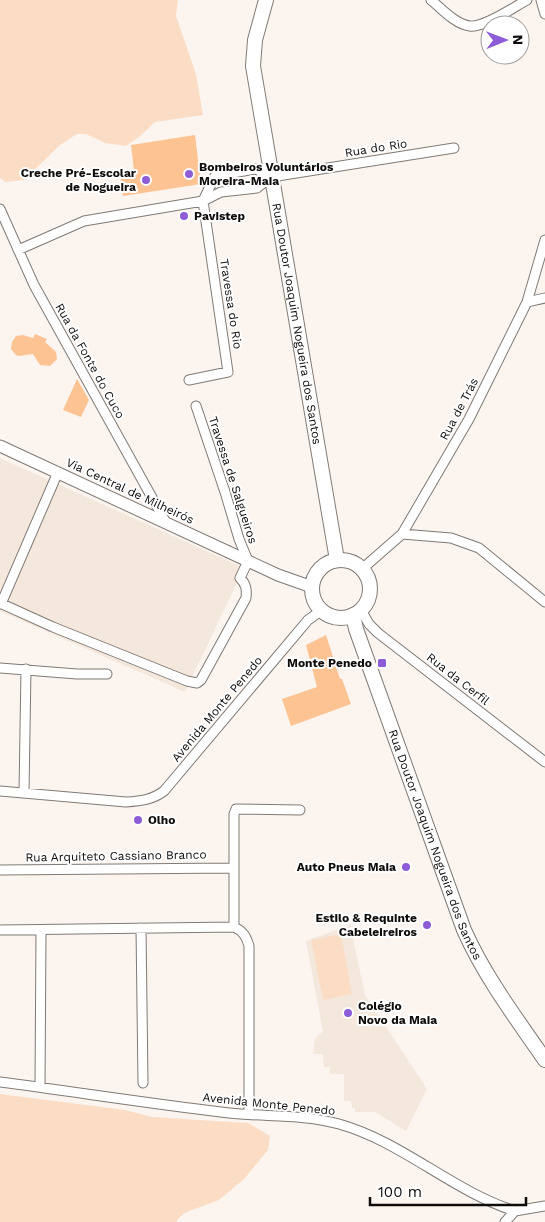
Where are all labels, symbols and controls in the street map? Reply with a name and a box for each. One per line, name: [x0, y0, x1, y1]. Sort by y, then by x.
north arrow: [480, 15, 530, 65]
text: N: [510, 34, 526, 45]
street label: Rua do Rio: [344, 136, 408, 160]
place label: Bombeiros Voluntários Moreira-Maia: [199, 160, 334, 188]
place label: Creche Pré-Escolar de Nogueira: [21, 166, 137, 194]
marker: Bombeiros Voluntários Moreira-Maia: [183, 168, 195, 180]
marker: Creche Pré-Escolar de Nogueira: [140, 174, 152, 186]
street label: Rua Doutor Joaquim Nogueira dos Santos: [269, 202, 324, 446]
place label: Pavistep: [194, 209, 246, 223]
marker: Pavistep: [178, 210, 190, 222]
street label: Travessa do Rio: [217, 258, 245, 350]
street label: Rua da Fonte do Cuco: [52, 301, 128, 421]
street label: Rua de Trás: [437, 376, 481, 442]
street label: Travessa de Salgueiros: [206, 415, 260, 545]
street label: Via Central de Milheirós: [64, 455, 196, 527]
street label: Rua da Cerfil: [424, 650, 492, 708]
street label: Avenida Monte Penedo: [169, 653, 265, 765]
place label: Monte Penedo: [287, 656, 372, 670]
marker: Monte Penedo: [376, 657, 388, 669]
street label: Rua Doutor Joaquim Nogueira dos Santos: [386, 728, 485, 962]
place label: Olho: [148, 813, 175, 827]
marker: Olho: [132, 814, 144, 826]
street label: Rua Arquiteto Cassiano Branco: [25, 847, 207, 865]
place label: Auto Pneus Maia: [297, 860, 396, 874]
marker: Auto Pneus Maia: [400, 861, 412, 873]
place label: Estilo & Requinte Cabeleireiros: [315, 911, 418, 939]
marker: Estilo & Requinte Cabeleireiros: [421, 919, 433, 931]
place label: Colégio Novo da Maia: [358, 999, 437, 1027]
marker: Colégio Novo da Maia: [342, 1007, 354, 1019]
street label: Avenida Monte Penedo: [202, 1090, 336, 1118]
scale bar: [370, 1174, 526, 1206]
text: 100 m: [378, 1183, 422, 1201]

